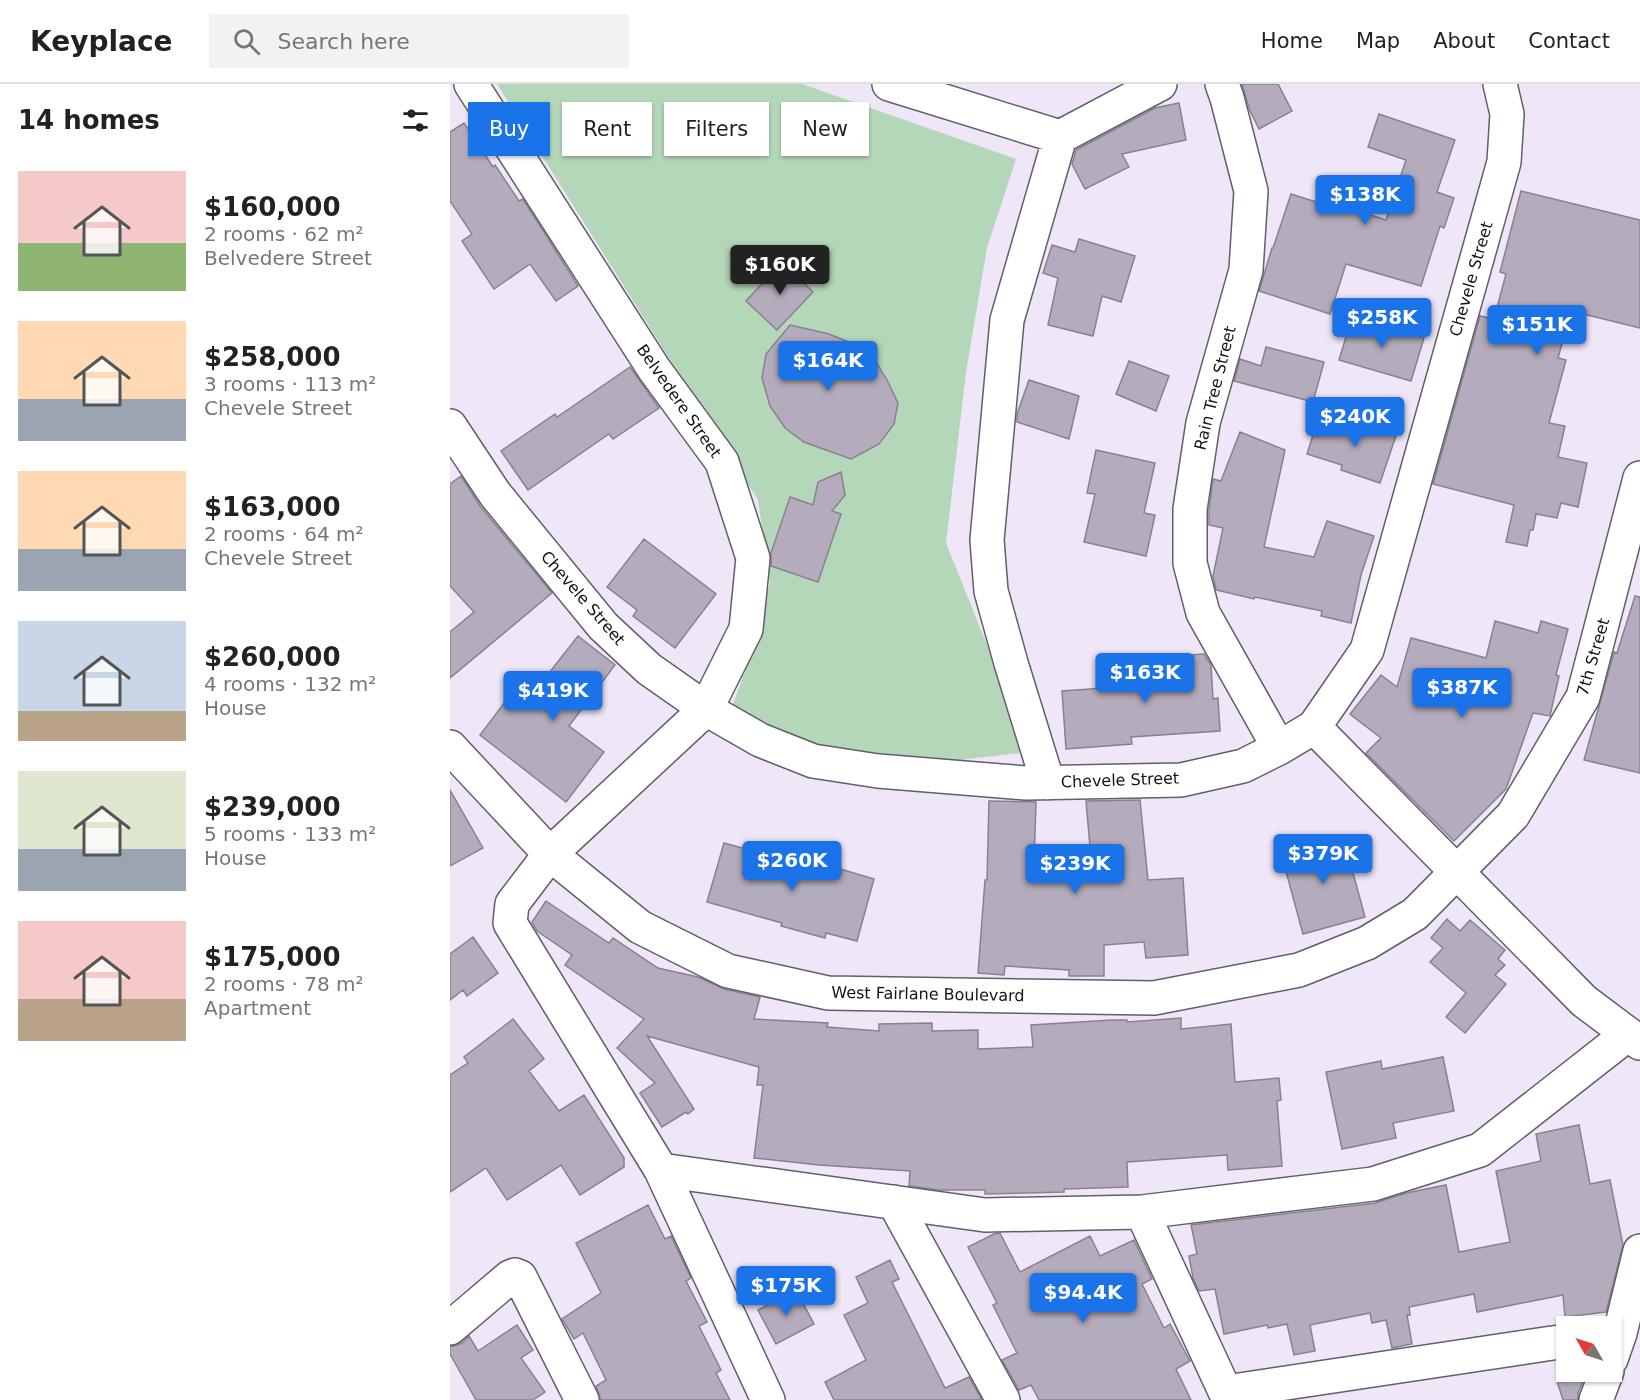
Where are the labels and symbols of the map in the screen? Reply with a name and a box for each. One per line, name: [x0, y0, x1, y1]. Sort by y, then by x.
pin: $138K: [1323, 175, 1407, 226]
street label: Chevele Street: [1446, 219, 1496, 339]
pin: $160K: [738, 245, 822, 296]
pin: $258K: [1340, 298, 1424, 349]
pin: $151K: [1495, 305, 1579, 356]
street label: Rain Tree Street: [1190, 324, 1240, 452]
street label: Belvedere Street: [633, 341, 725, 461]
pin: $164K: [786, 341, 870, 392]
pin: $240K: [1313, 397, 1397, 448]
street label: Chevele Street: [537, 547, 629, 649]
street label: 7th Street: [1573, 616, 1613, 698]
pin: $163K: [1103, 653, 1187, 704]
pin: $387K: [1420, 668, 1504, 719]
pin: $419K: [511, 671, 595, 722]
street label: Chevele Street: [1060, 768, 1180, 792]
pin: $379K: [1281, 834, 1365, 885]
pin: $260K: [750, 841, 834, 892]
pin: $239K: [1033, 844, 1117, 895]
street label: West Fairlane Boulevard: [831, 983, 1025, 1005]
pin: $175K: [744, 1266, 828, 1317]
pin: $94.4K: [1034, 1273, 1132, 1324]
north arrow: [1556, 1316, 1622, 1382]

